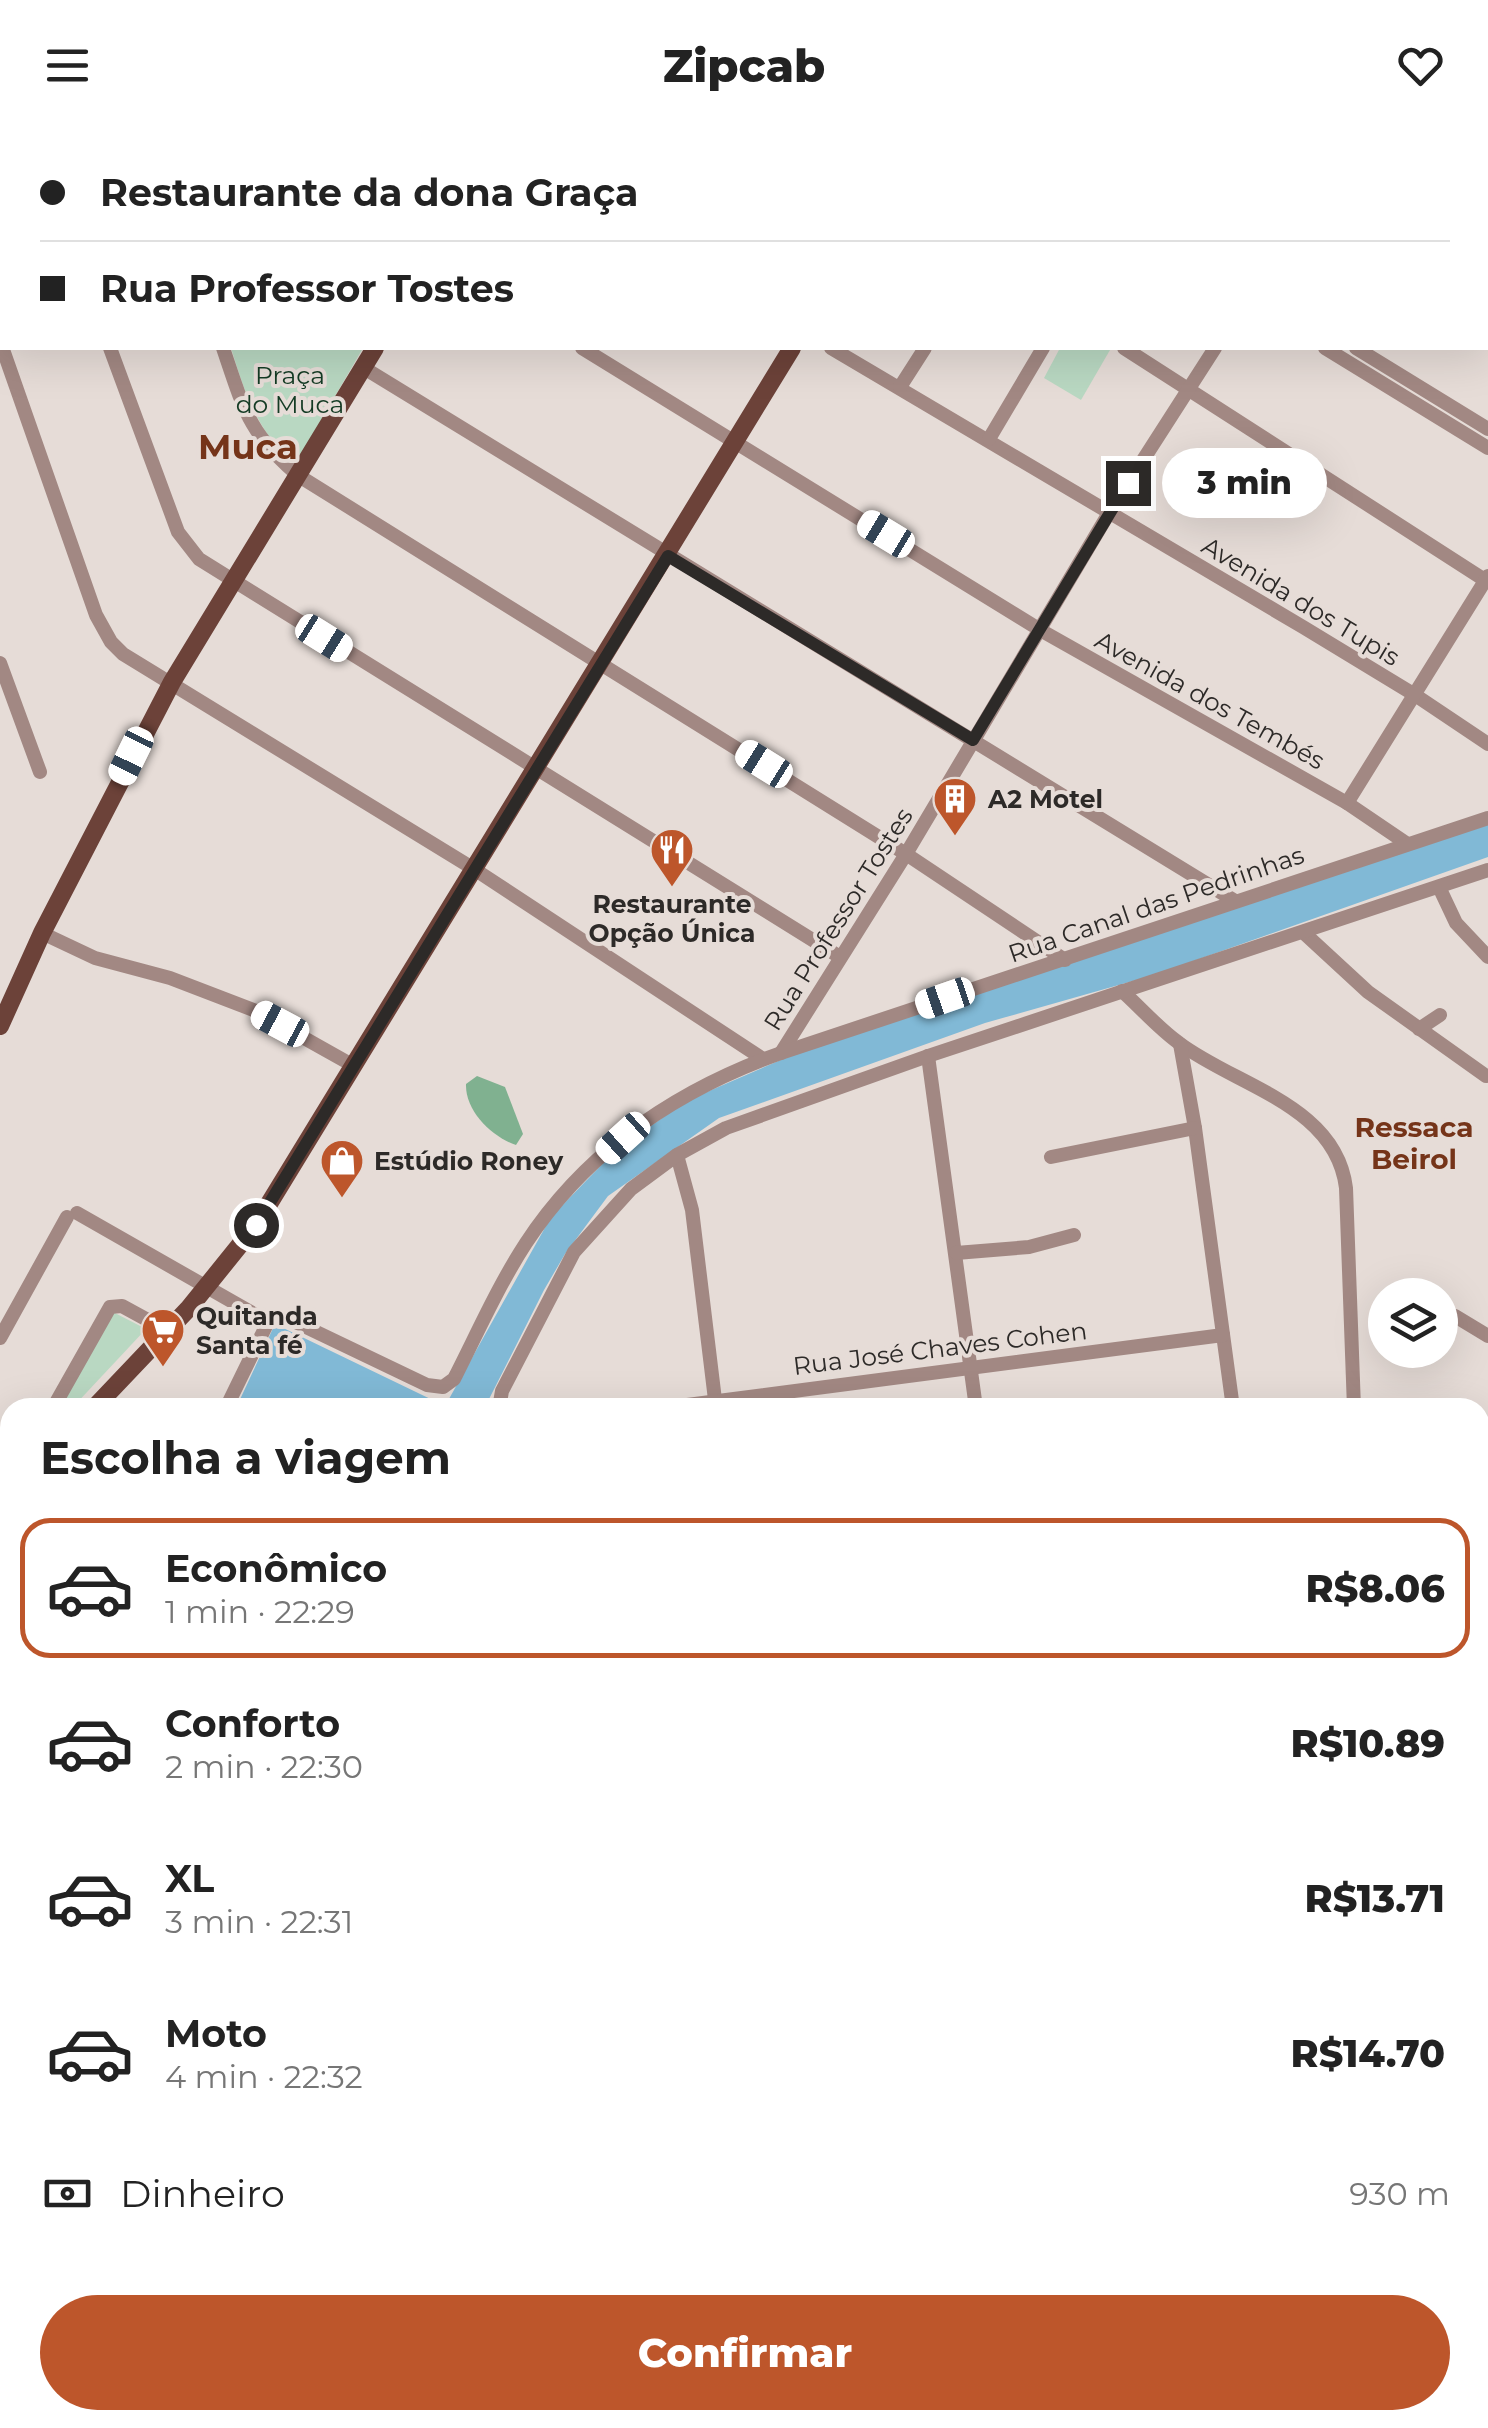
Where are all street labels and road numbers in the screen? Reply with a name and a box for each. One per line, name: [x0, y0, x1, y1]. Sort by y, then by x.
street label: Avenida dos Tupis: [1197, 530, 1405, 672]
street label: Avenida dos Tembés: [1090, 624, 1330, 776]
street label: Rua Professor Tostes: [757, 802, 919, 1036]
street label: Rua Canal das Pedrinhas: [1004, 839, 1308, 969]
street label: Rua José Chaves Cohen: [791, 1315, 1089, 1381]

